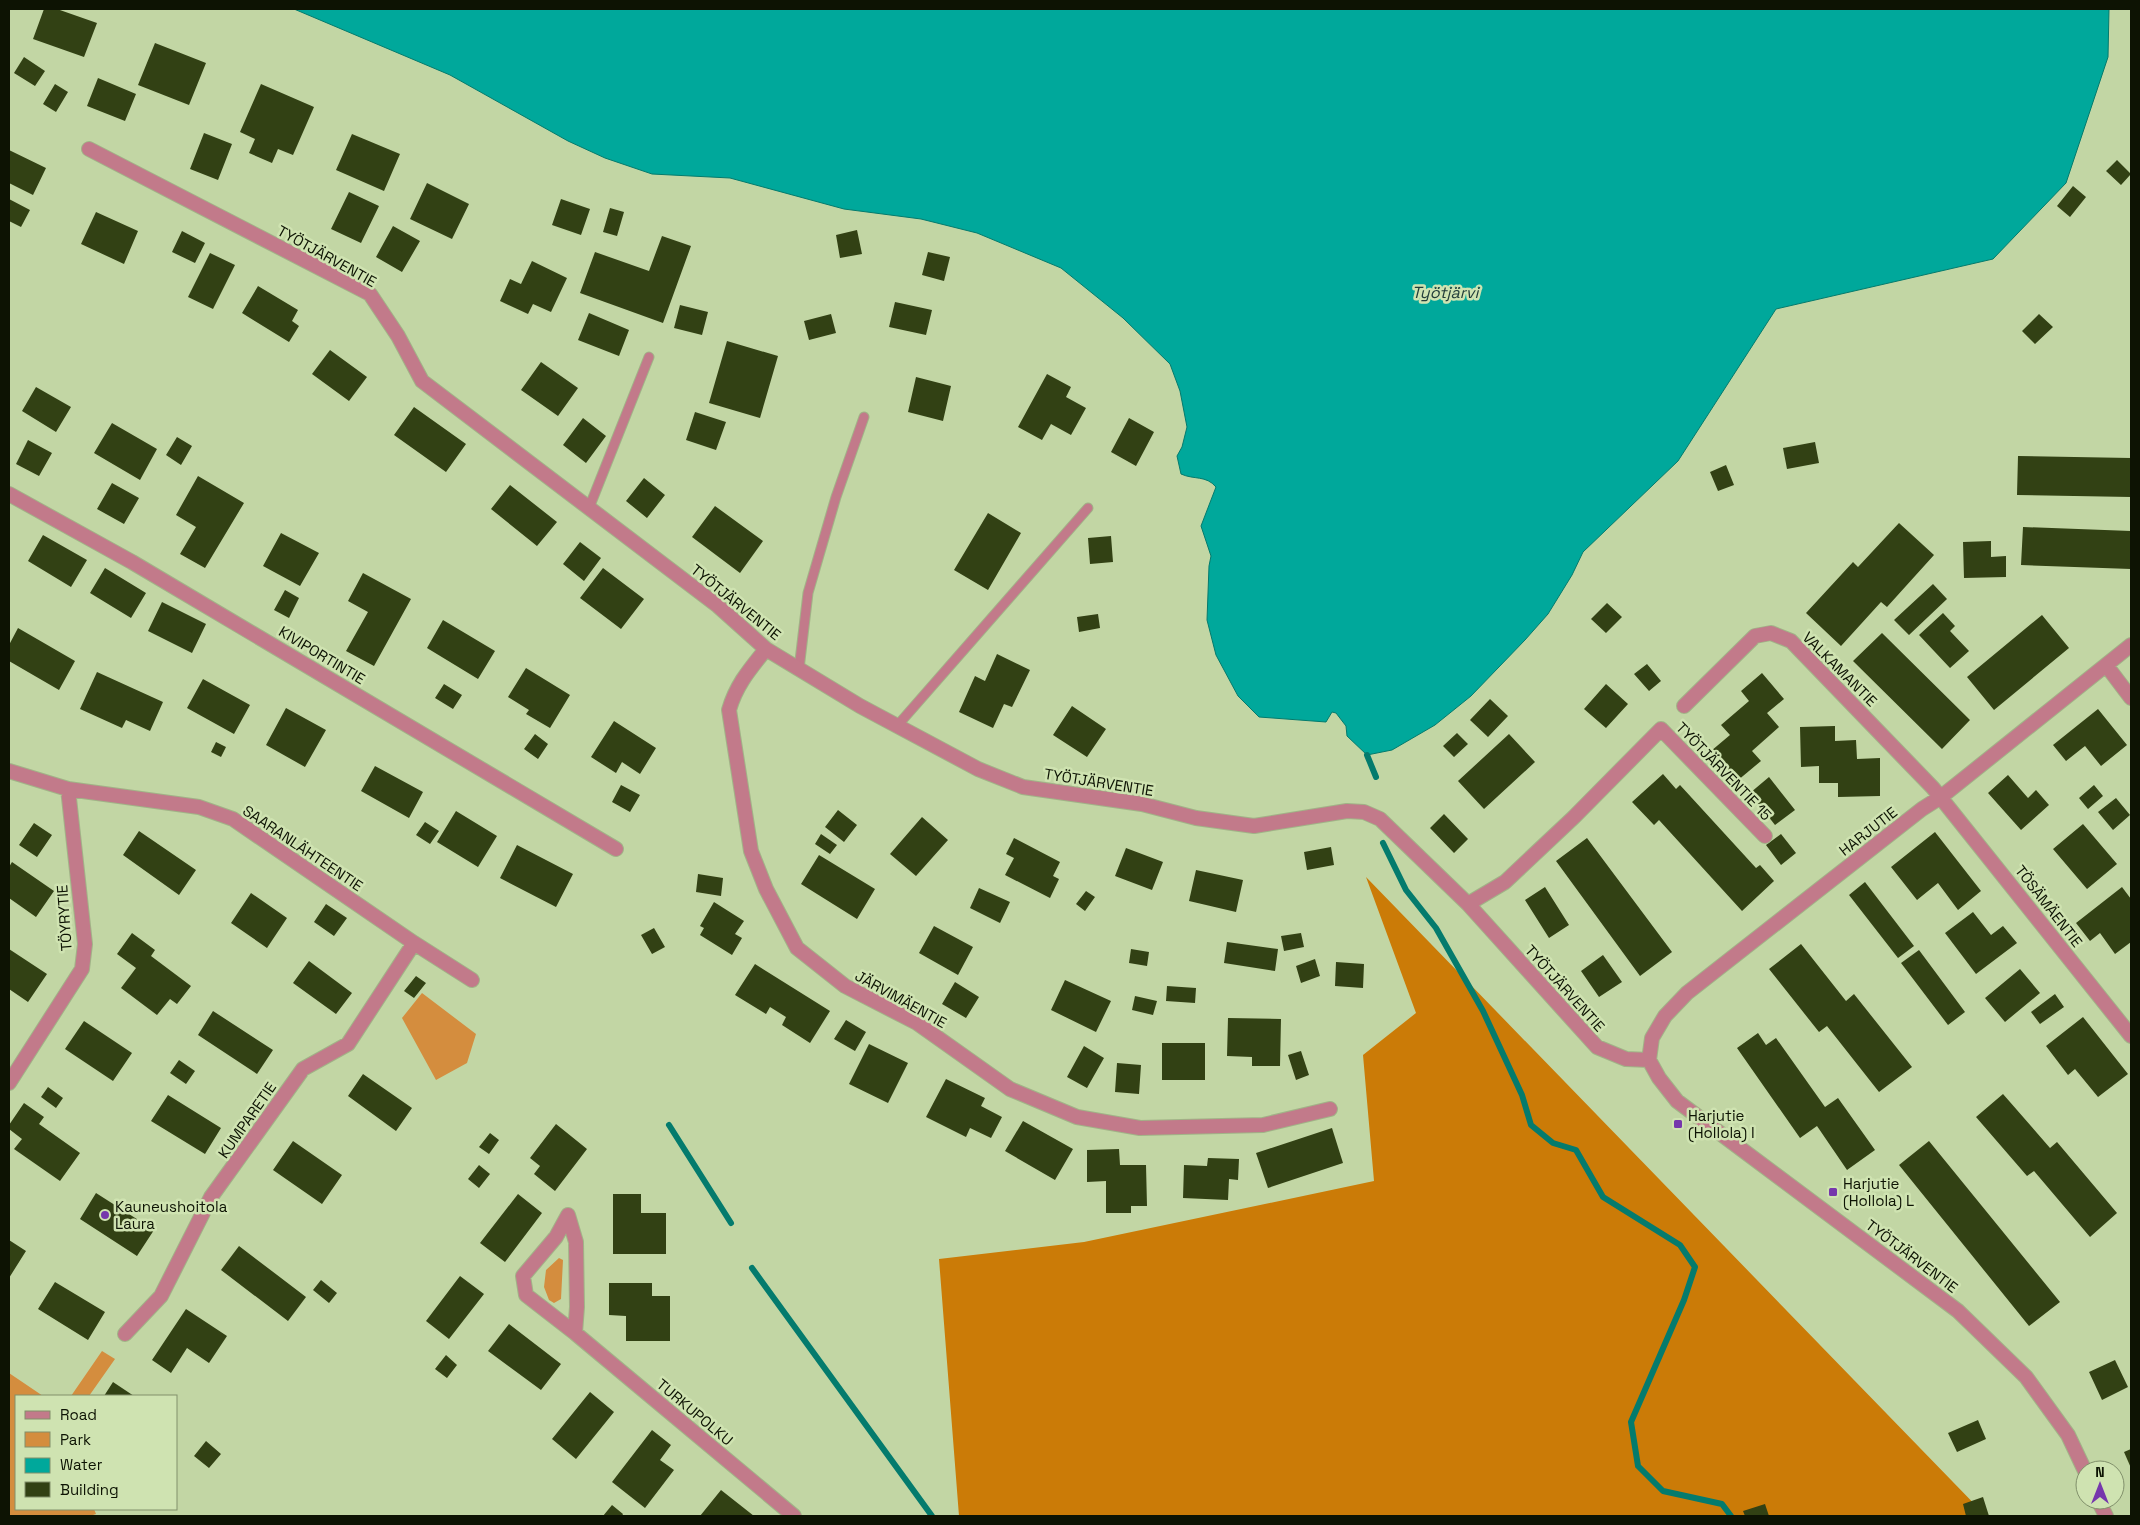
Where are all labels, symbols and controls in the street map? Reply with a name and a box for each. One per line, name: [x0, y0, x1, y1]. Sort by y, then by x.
street label: TYÖTJÄRVENTIE: [274, 221, 380, 291]
water label: Työtjärvi: [1412, 282, 1480, 303]
street label: TYÖTJÄRVENTIE: [687, 560, 785, 644]
street label: KIVIPORTINTIE: [275, 622, 369, 688]
street label: VALKAMANTIE: [1799, 628, 1881, 710]
street label: TYÖTJÄRVENTIE 15: [1672, 718, 1776, 824]
street label: TYÖTJÄRVENTIE: [1043, 764, 1155, 800]
street label: SAARANLÄHTEENTIE: [239, 801, 367, 895]
street label: HARJUTIE: [1835, 802, 1901, 860]
street label: TÖSÄMÄENTIE: [2011, 861, 2087, 951]
street label: TÖYRYTIE: [52, 884, 76, 952]
street label: TYÖTJÄRVENTIE: [1521, 941, 1609, 1035]
street label: JÄRVIMÄENTIE: [852, 966, 950, 1032]
street label: KUMPARETIE: [214, 1078, 280, 1162]
place label: Harjutie (Hollola) I: [1688, 1106, 1755, 1143]
marker: Harjutie (Hollola) I: [1672, 1118, 1684, 1130]
place label: Harjutie (Hollola) L: [1843, 1174, 1914, 1211]
marker: Harjutie (Hollola) L: [1827, 1186, 1839, 1198]
place label: Kauneushoitola Laura: [115, 1197, 228, 1233]
marker: Kauneushoitola Laura: [99, 1209, 111, 1221]
street label: TYÖTJÄRVENTIE: [1862, 1215, 1962, 1297]
street label: TURKUPOLKU: [653, 1375, 737, 1449]
legend: [15, 1395, 178, 1510]
text: Road: [60, 1405, 97, 1424]
text: Park: [60, 1430, 91, 1449]
text: Water: [60, 1455, 103, 1474]
north arrow: [2075, 1460, 2125, 1510]
text: N: [2095, 1463, 2105, 1481]
text: Building: [60, 1480, 119, 1499]

